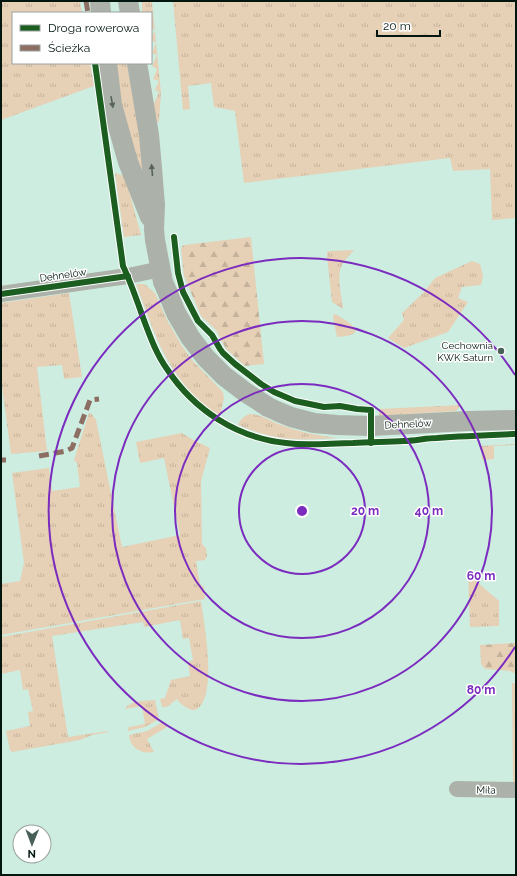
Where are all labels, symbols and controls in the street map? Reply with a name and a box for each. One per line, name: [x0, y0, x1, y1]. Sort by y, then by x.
legend: [12, 12, 152, 64]
scale bar: [377, 12, 440, 38]
text: 20 m: [383, 19, 411, 33]
text: Droga rowerowa: [48, 21, 139, 35]
text: Ścieżka: [48, 41, 90, 55]
one-way arrow: [109, 95, 115, 108]
one-way arrow: [149, 164, 156, 176]
street label: Dehnelów: [39, 266, 87, 284]
place label: Cechownia KWK Saturn: [437, 340, 493, 363]
marker: Cechownia KWK Saturn: [496, 346, 506, 356]
street label: Dehnelów: [384, 417, 432, 431]
centre of rings: [295, 504, 309, 518]
text: 20 m: [351, 504, 379, 518]
text: 40 m: [415, 504, 443, 518]
text: 60 m: [467, 569, 495, 583]
text: 80 m: [467, 683, 495, 697]
street label: Miła: [476, 784, 496, 796]
north arrow: [12, 824, 52, 864]
text: N: [28, 847, 36, 860]

